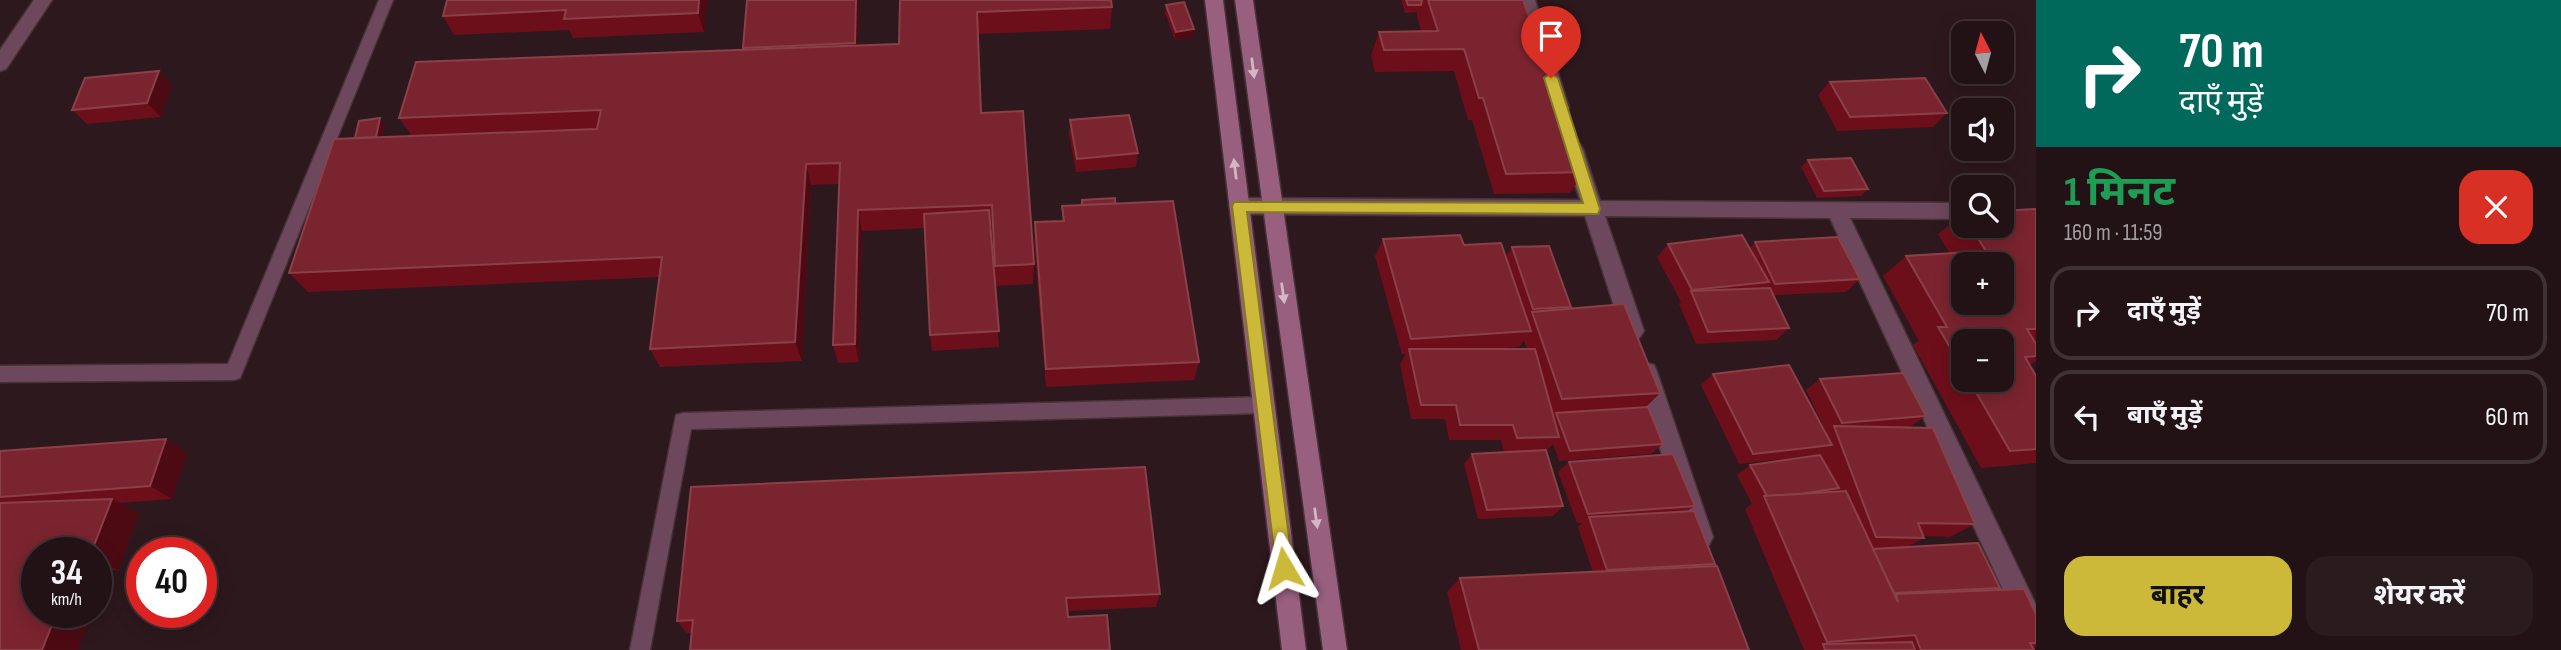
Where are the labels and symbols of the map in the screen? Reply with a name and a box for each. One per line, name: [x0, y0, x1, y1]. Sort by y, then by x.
pin: [1521, 6, 1581, 78]
north arrow: [1951, 21, 2014, 84]
one-way arrow: [1247, 57, 1258, 79]
one-way arrow: [1229, 158, 1240, 180]
one-way arrow: [1278, 282, 1289, 304]
one-way arrow: [1311, 507, 1322, 529]
position arrow: [1247, 531, 1321, 605]
speed limit sign: 40: [126, 537, 217, 628]

